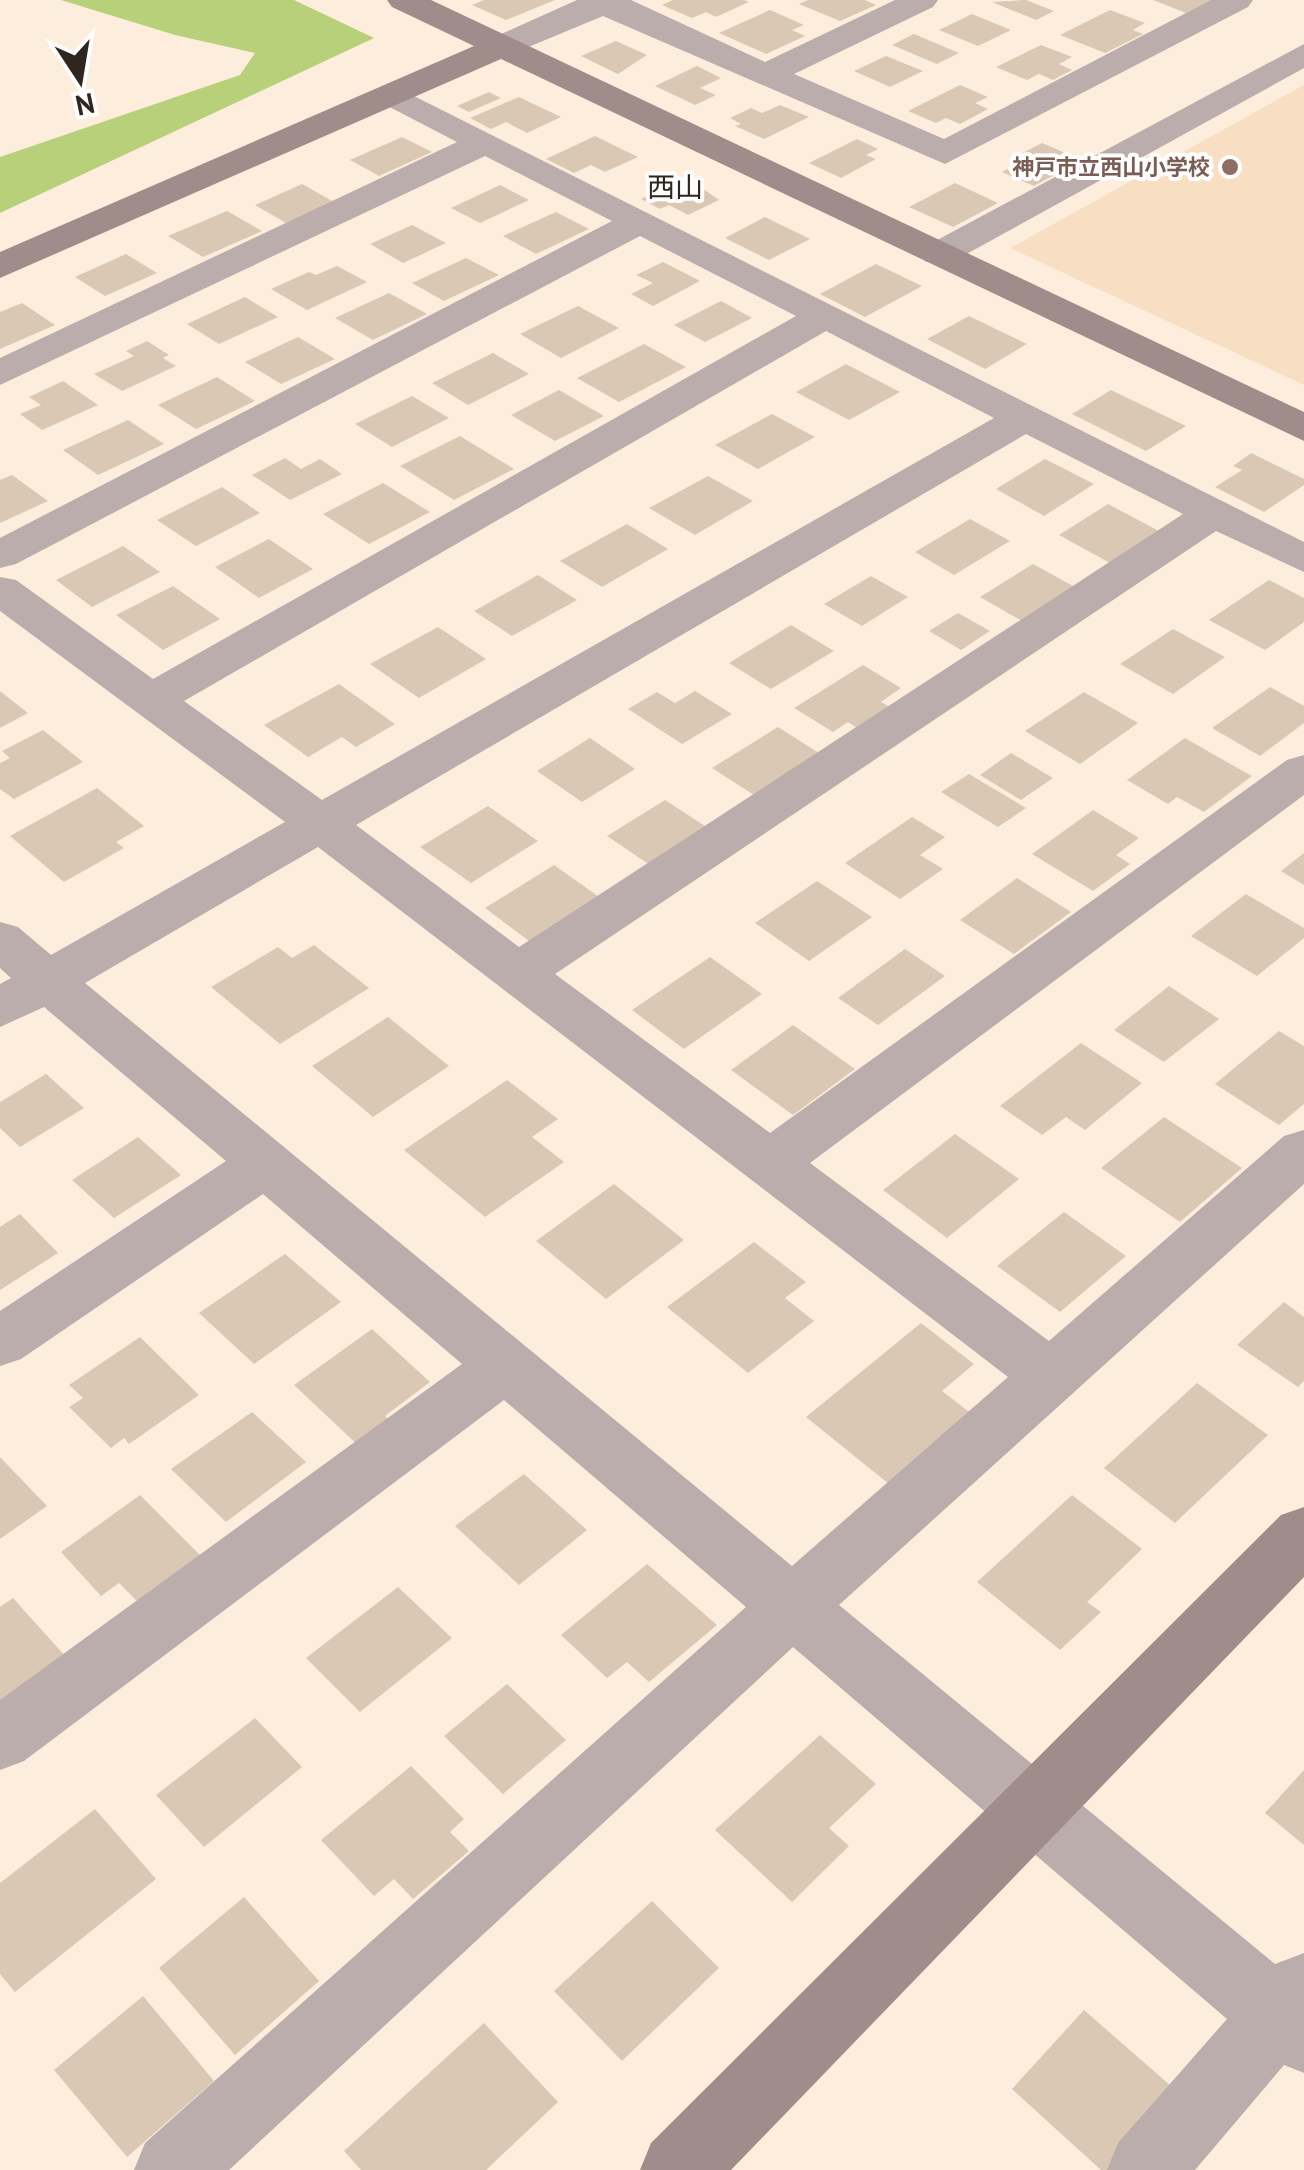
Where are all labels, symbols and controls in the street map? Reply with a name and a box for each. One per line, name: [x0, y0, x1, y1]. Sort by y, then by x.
north arrow: [30, 30, 130, 130]
text: N: [72, 85, 98, 125]
place label: 神戸市立西山小学校: [1012, 153, 1210, 181]
marker: 神戸市立西山小学校: [1219, 156, 1241, 178]
district label: 西山: [647, 168, 703, 205]

